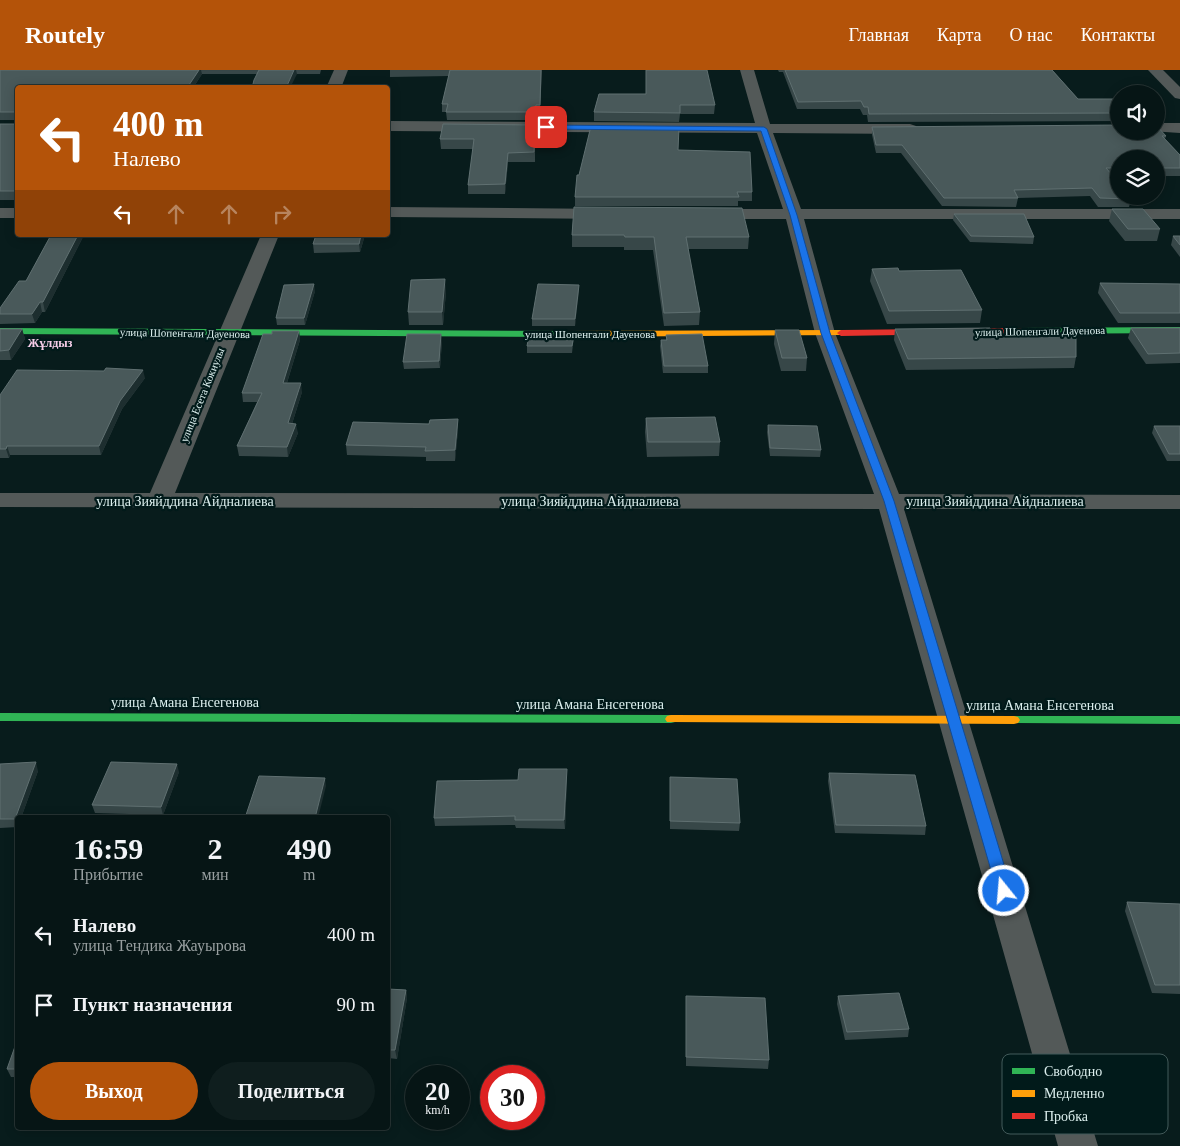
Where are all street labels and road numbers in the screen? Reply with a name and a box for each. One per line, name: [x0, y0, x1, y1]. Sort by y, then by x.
street label: улица Шопенгали Дауенова: [975, 324, 1105, 338]
street label: улица Шопенгали Дауенова: [120, 326, 250, 340]
street label: улица Шопенгали Дауенова: [525, 328, 655, 340]
street label: улица Есета Кокиулы: [178, 346, 227, 444]
street label: улица Зияйддина Айдналиева: [96, 494, 274, 509]
street label: улица Зияйддина Айдналиева: [501, 494, 679, 509]
street label: улица Зияйддина Айдналиева: [906, 494, 1084, 509]
street label: улица Амана Енсегенова: [111, 695, 260, 710]
street label: улица Амана Енсегенова: [516, 697, 665, 712]
street label: улица Амана Енсегенова: [966, 698, 1115, 713]

